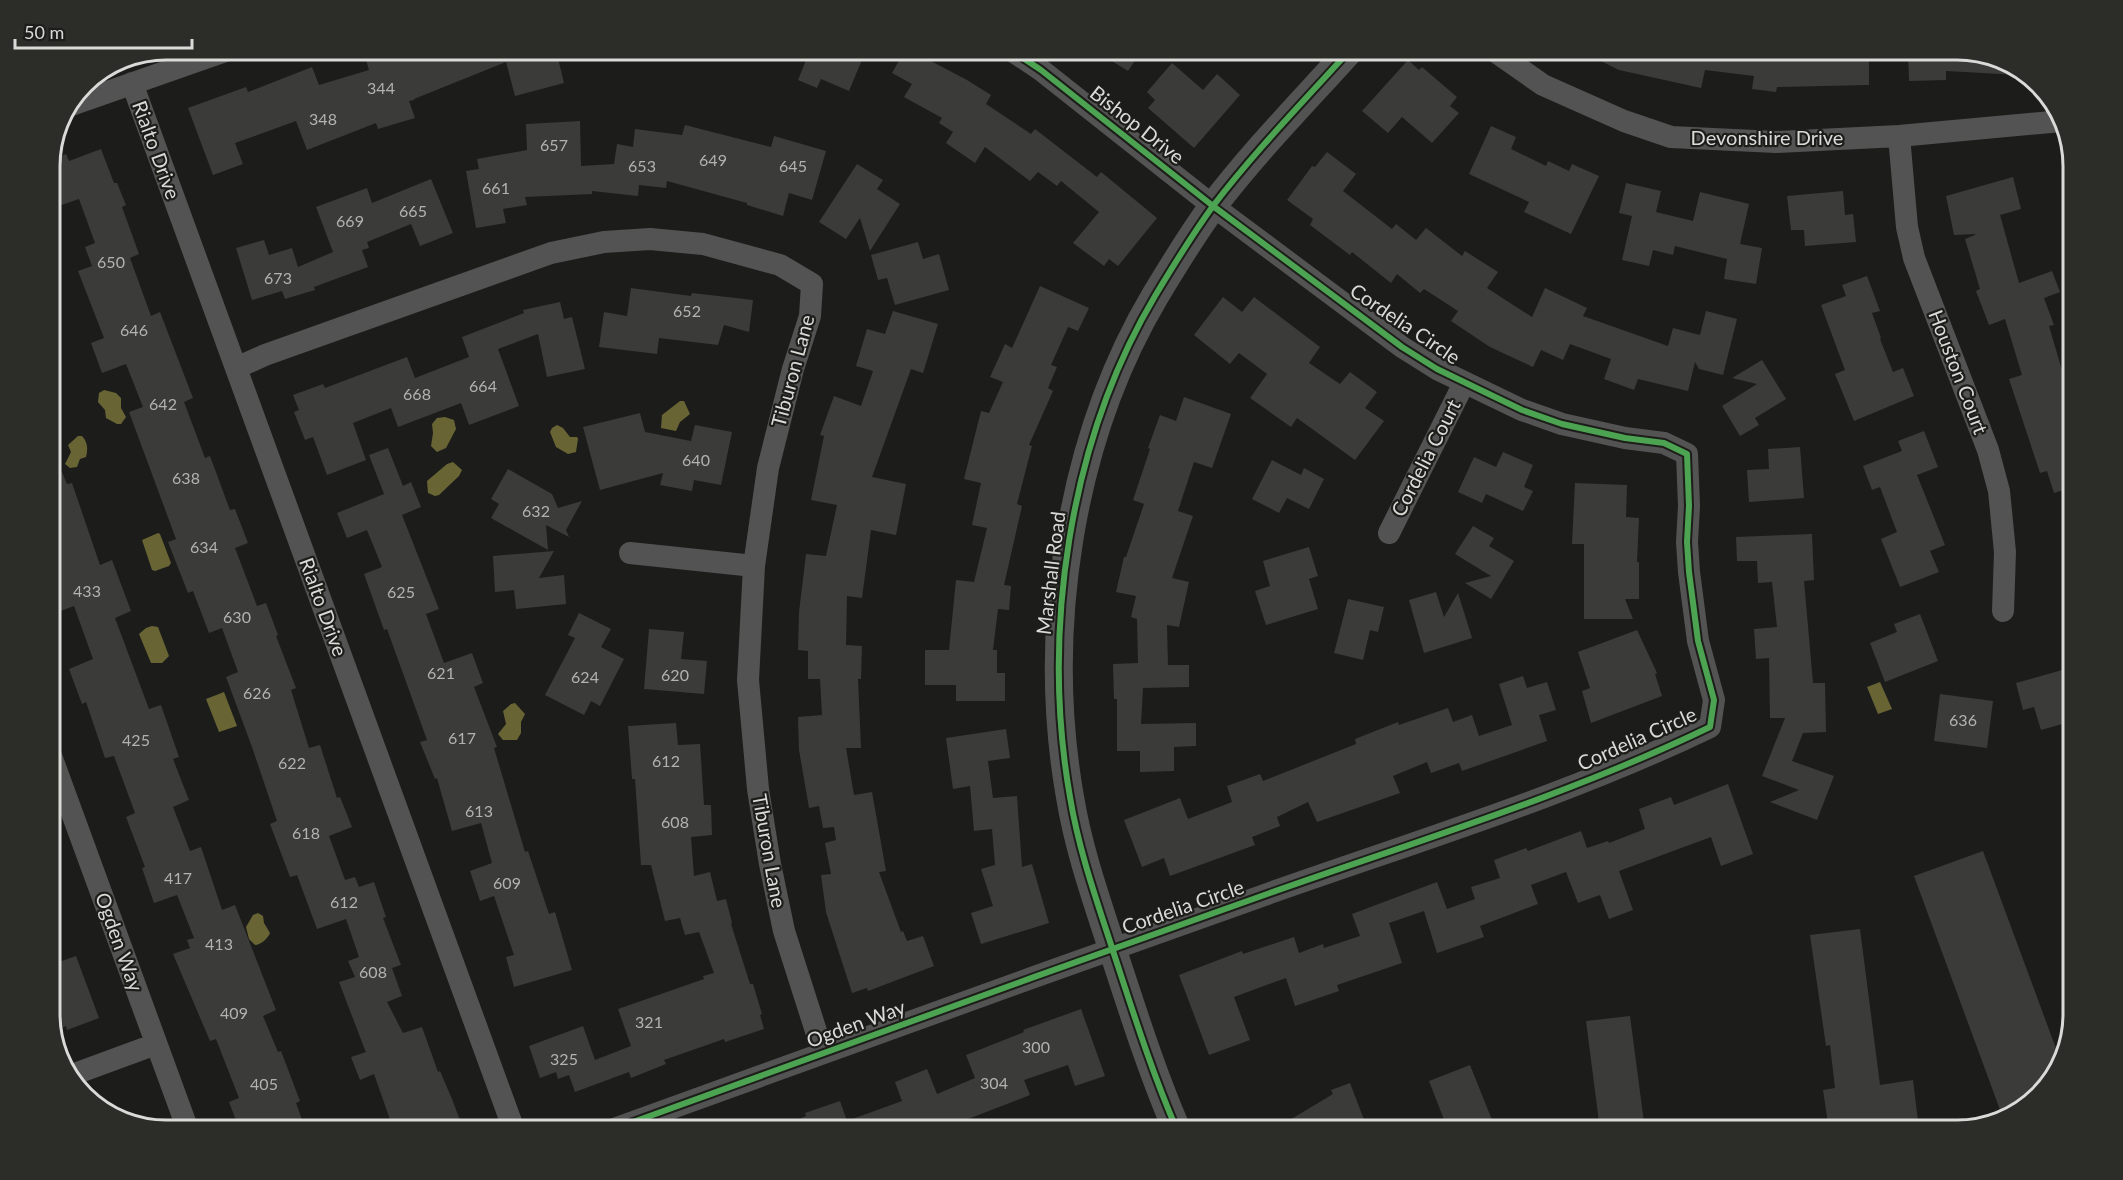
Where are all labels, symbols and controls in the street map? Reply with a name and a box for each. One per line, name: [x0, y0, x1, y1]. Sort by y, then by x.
scale bar: [15, 12, 192, 50]
text: 50 m: [24, 21, 64, 43]
house number: 344: [367, 78, 395, 97]
street label: Bishop Drive: [1086, 80, 1189, 168]
street label: Rialto Drive: [128, 97, 186, 202]
house number: 348: [309, 109, 337, 128]
street label: Devonshire Drive: [1691, 125, 1843, 149]
house number: 657: [540, 135, 568, 154]
house number: 649: [699, 150, 727, 169]
house number: 653: [628, 156, 656, 175]
house number: 645: [779, 156, 807, 175]
house number: 661: [482, 178, 510, 197]
house number: 665: [399, 201, 427, 220]
house number: 669: [336, 211, 364, 230]
house number: 650: [97, 252, 125, 271]
house number: 673: [264, 268, 292, 287]
street label: Cordelia Circle: [1346, 278, 1465, 369]
house number: 652: [673, 301, 701, 320]
street label: Houston Court: [1924, 306, 1994, 437]
street label: Tiburon Lane: [766, 312, 819, 430]
house number: 646: [120, 320, 148, 339]
house number: 664: [469, 376, 497, 395]
house number: 668: [403, 384, 431, 403]
house number: 642: [149, 394, 177, 413]
street label: Cordelia Court: [1385, 395, 1465, 520]
house number: 640: [682, 450, 710, 469]
house number: 638: [172, 468, 200, 487]
house number: 632: [522, 501, 550, 520]
street label: Marshall Road: [1031, 510, 1069, 636]
house number: 634: [190, 537, 218, 556]
street label: Rialto Drive: [295, 554, 353, 659]
house number: 433: [73, 581, 101, 600]
house number: 625: [387, 582, 415, 601]
house number: 630: [223, 607, 251, 626]
house number: 621: [427, 663, 455, 682]
house number: 620: [661, 665, 689, 684]
house number: 624: [571, 667, 599, 686]
house number: 626: [243, 683, 271, 702]
street label: Cordelia Circle: [1573, 701, 1700, 775]
house number: 636: [1949, 710, 1977, 729]
house number: 617: [448, 728, 476, 747]
house number: 425: [122, 730, 150, 749]
house number: 612: [652, 751, 680, 770]
house number: 622: [278, 753, 306, 772]
street label: Tiburon Lane: [748, 792, 792, 910]
house number: 613: [465, 801, 493, 820]
house number: 608: [661, 812, 689, 831]
house number: 618: [292, 823, 320, 842]
house number: 417: [164, 868, 192, 887]
house number: 609: [493, 873, 521, 892]
street label: Cordelia Circle: [1118, 874, 1247, 938]
street label: Ogden Way: [91, 889, 149, 995]
house number: 612: [330, 892, 358, 911]
house number: 413: [205, 934, 233, 953]
house number: 608: [359, 962, 387, 981]
street label: Ogden Way: [803, 994, 909, 1052]
house number: 409: [220, 1003, 248, 1022]
house number: 321: [635, 1012, 663, 1031]
house number: 300: [1022, 1037, 1050, 1056]
house number: 325: [550, 1049, 578, 1068]
house number: 304: [980, 1073, 1008, 1092]
house number: 405: [250, 1074, 278, 1093]

